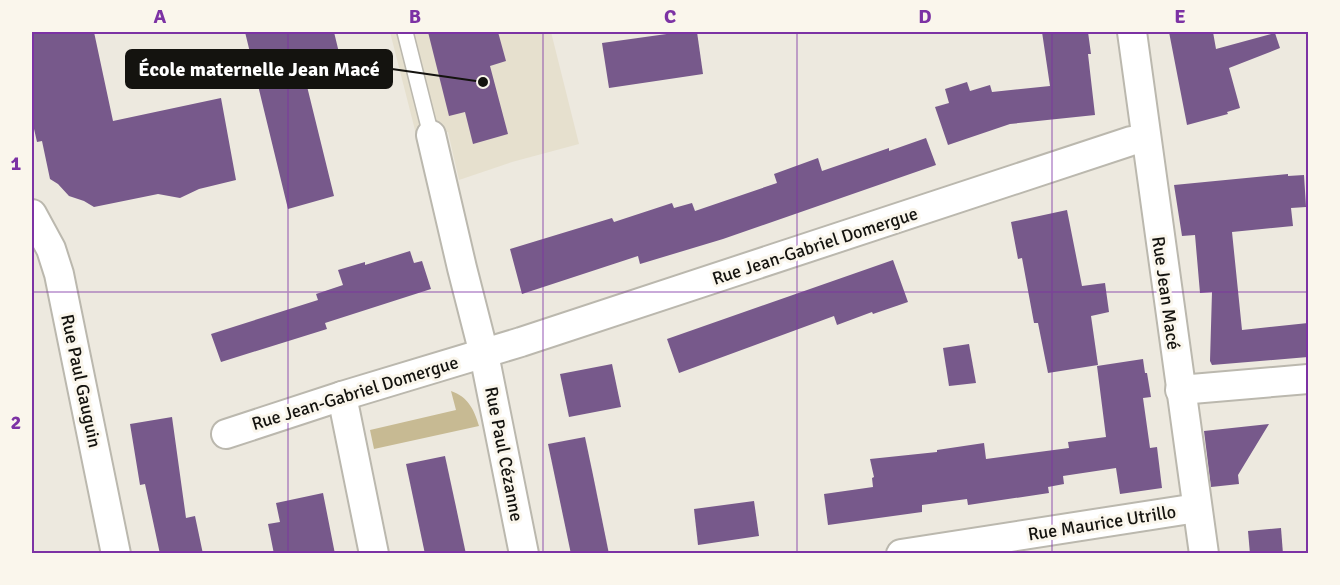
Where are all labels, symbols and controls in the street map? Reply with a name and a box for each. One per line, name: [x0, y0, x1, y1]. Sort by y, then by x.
text: A: [154, 4, 167, 29]
text: B: [409, 4, 421, 29]
text: C: [664, 4, 676, 29]
text: D: [918, 4, 932, 29]
text: E: [1174, 4, 1186, 29]
callout: École maternelle Jean Macé: [126, 50, 392, 88]
text: École maternelle Jean Macé: [138, 57, 380, 82]
text: 1: [11, 151, 22, 176]
street label: Rue Jean-Gabriel Domergue: [709, 202, 921, 290]
street label: Rue Jean Macé: [1147, 235, 1185, 351]
street label: Rue Paul Gauguin: [56, 312, 106, 450]
street label: Rue Jean-Gabriel Domergue: [249, 351, 461, 435]
street label: Rue Paul Cézanne: [480, 385, 528, 523]
text: 2: [11, 410, 21, 435]
street label: Rue Maurice Utrillo: [1026, 500, 1178, 546]

